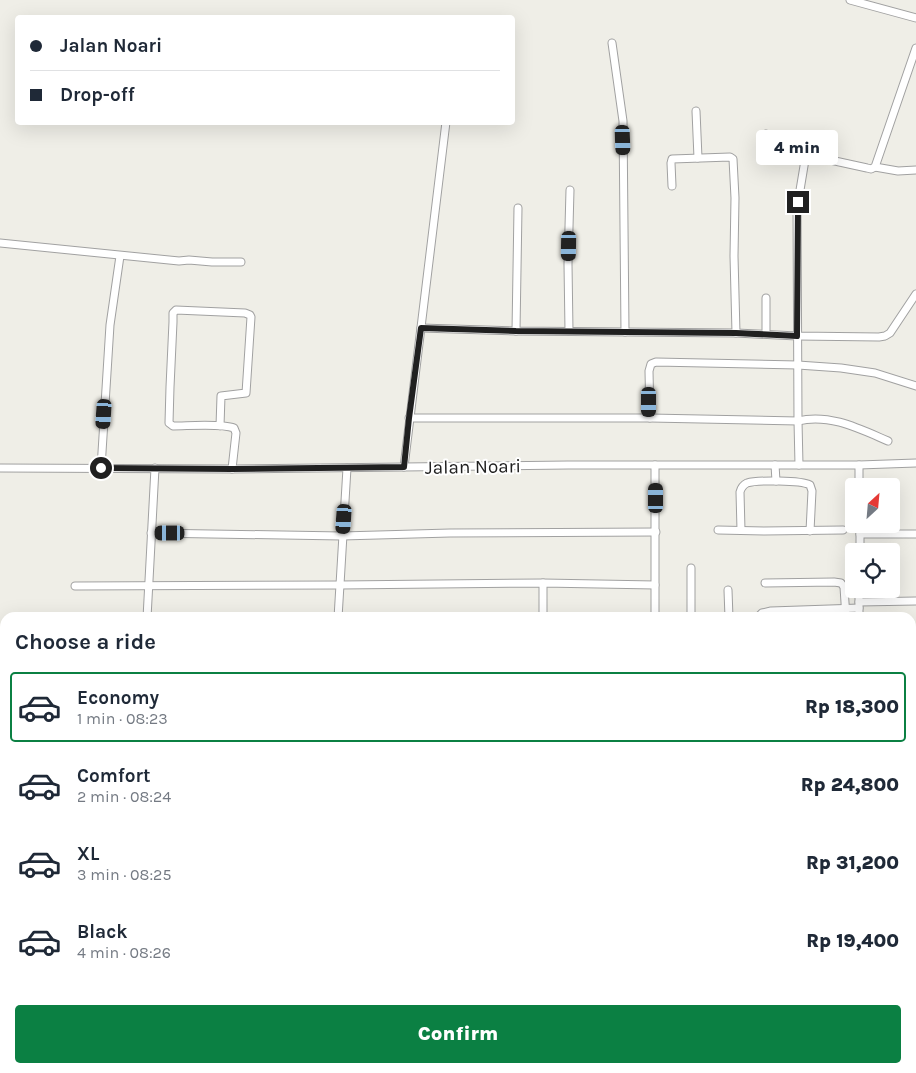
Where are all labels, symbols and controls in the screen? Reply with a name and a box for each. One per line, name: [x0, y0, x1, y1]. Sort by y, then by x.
text: Jalan Noari: [60, 35, 162, 57]
text: Drop-off: [60, 84, 135, 106]
car: [614, 125, 631, 155]
callout: 4 min: [757, 130, 839, 164]
text: 4 min: [774, 138, 820, 157]
route end: [787, 191, 809, 213]
car: [561, 231, 576, 261]
car: [641, 387, 656, 417]
car: [95, 399, 112, 429]
street label: Jalan Noari: [425, 455, 521, 479]
route start: [90, 457, 112, 479]
north arrow: [845, 478, 900, 532]
map controls: [845, 478, 900, 598]
car: [648, 483, 663, 513]
car: [335, 504, 352, 534]
car: [155, 526, 185, 541]
button: locate: [845, 543, 900, 598]
text: Choose a ride: [15, 629, 156, 655]
icon: car: [17, 685, 62, 730]
text: Economy: [77, 687, 159, 709]
text: Rp 18,300: [805, 696, 899, 718]
text: 1 min · 08:23: [77, 709, 168, 728]
icon: car: [17, 763, 62, 808]
text: Comfort: [77, 765, 151, 787]
text: Rp 24,800: [801, 774, 899, 796]
text: 2 min · 08:24: [77, 787, 171, 806]
icon: car: [17, 841, 62, 886]
text: XL: [77, 843, 99, 865]
text: Rp 31,200: [806, 852, 899, 874]
text: 3 min · 08:25: [77, 865, 171, 884]
icon: car: [17, 919, 62, 964]
text: Black: [77, 921, 128, 943]
text: Rp 19,400: [806, 930, 899, 952]
text: 4 min · 08:26: [77, 943, 171, 962]
button: Confirm: [15, 1005, 901, 1063]

